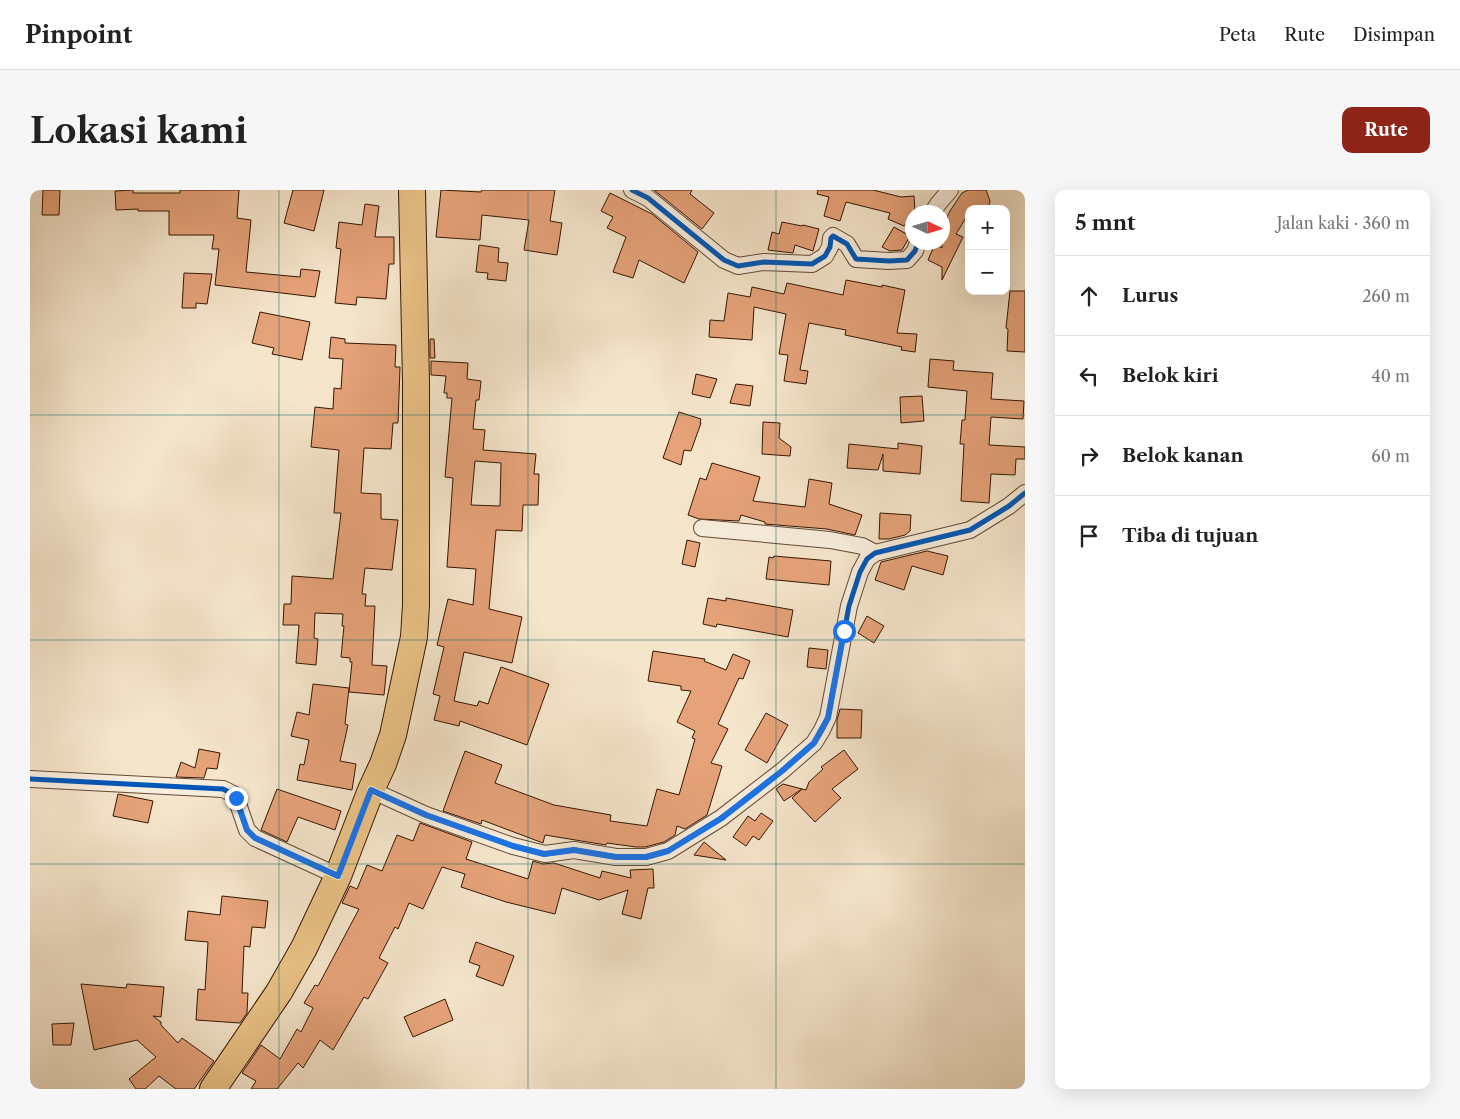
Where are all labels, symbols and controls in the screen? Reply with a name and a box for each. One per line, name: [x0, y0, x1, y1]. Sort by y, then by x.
text: Pinpoint: [25, 20, 132, 49]
text: Peta: [1219, 24, 1256, 46]
text: Rute: [1284, 24, 1325, 46]
text: Disimpan: [1353, 24, 1435, 46]
button: Rute: [1342, 107, 1430, 153]
text: Lokasi kami: [30, 109, 247, 152]
north arrow: [905, 205, 950, 250]
map controls: [965, 205, 1010, 295]
button: +: [965, 205, 1010, 250]
text: 5 mnt: [1075, 210, 1136, 235]
text: Jalan kaki · 360 m: [1277, 213, 1410, 233]
button: −: [965, 250, 1010, 295]
icon: ahead: [1075, 282, 1103, 310]
text: Lurus: [1122, 284, 1178, 307]
text: 260 m: [1362, 286, 1410, 306]
icon: left: [1075, 362, 1103, 390]
text: Belok kiri: [1122, 364, 1219, 387]
text: 40 m: [1371, 366, 1410, 386]
icon: right: [1075, 442, 1103, 470]
text: Belok kanan: [1122, 444, 1244, 467]
text: 60 m: [1371, 446, 1410, 466]
icon: arrive: [1075, 522, 1103, 550]
text: Tiba di tujuan: [1122, 524, 1258, 547]
route start: [833, 620, 856, 643]
route end: [225, 787, 248, 810]

